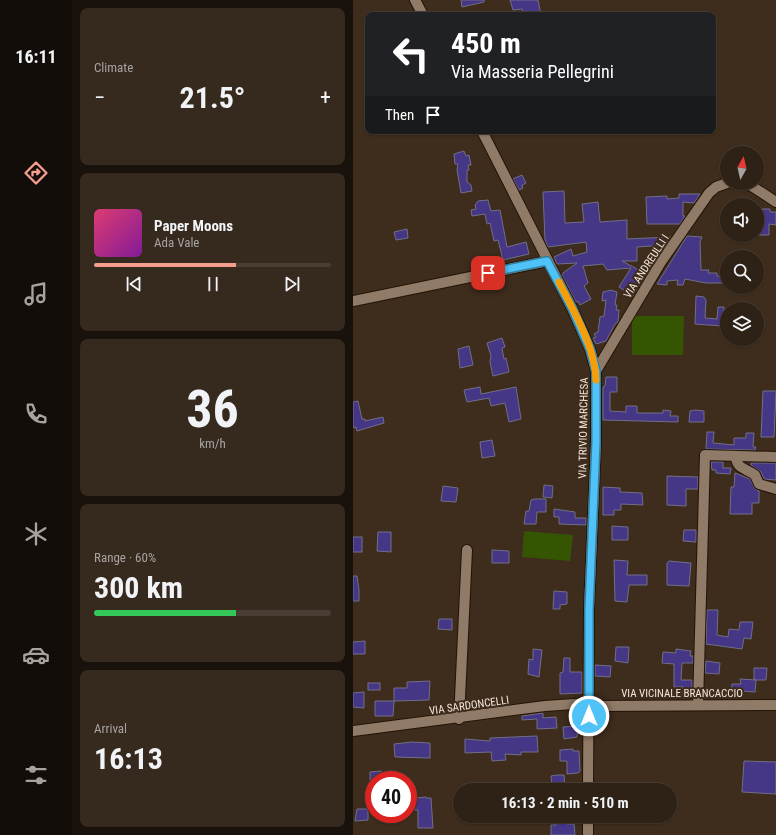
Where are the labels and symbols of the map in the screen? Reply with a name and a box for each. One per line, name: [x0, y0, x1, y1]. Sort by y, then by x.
north arrow: [720, 146, 764, 190]
street label: VIA ANDREULLI I: [621, 232, 672, 301]
pin: [471, 256, 505, 290]
street label: VIA TRIVIO MARCHESA: [576, 377, 591, 479]
street label: VIA VICINALE BRANCACCIO: [621, 687, 743, 700]
street label: VIA SARDONCELLI: [428, 693, 510, 718]
position arrow: [568, 695, 610, 737]
speed limit sign: 40: [365, 771, 417, 823]

